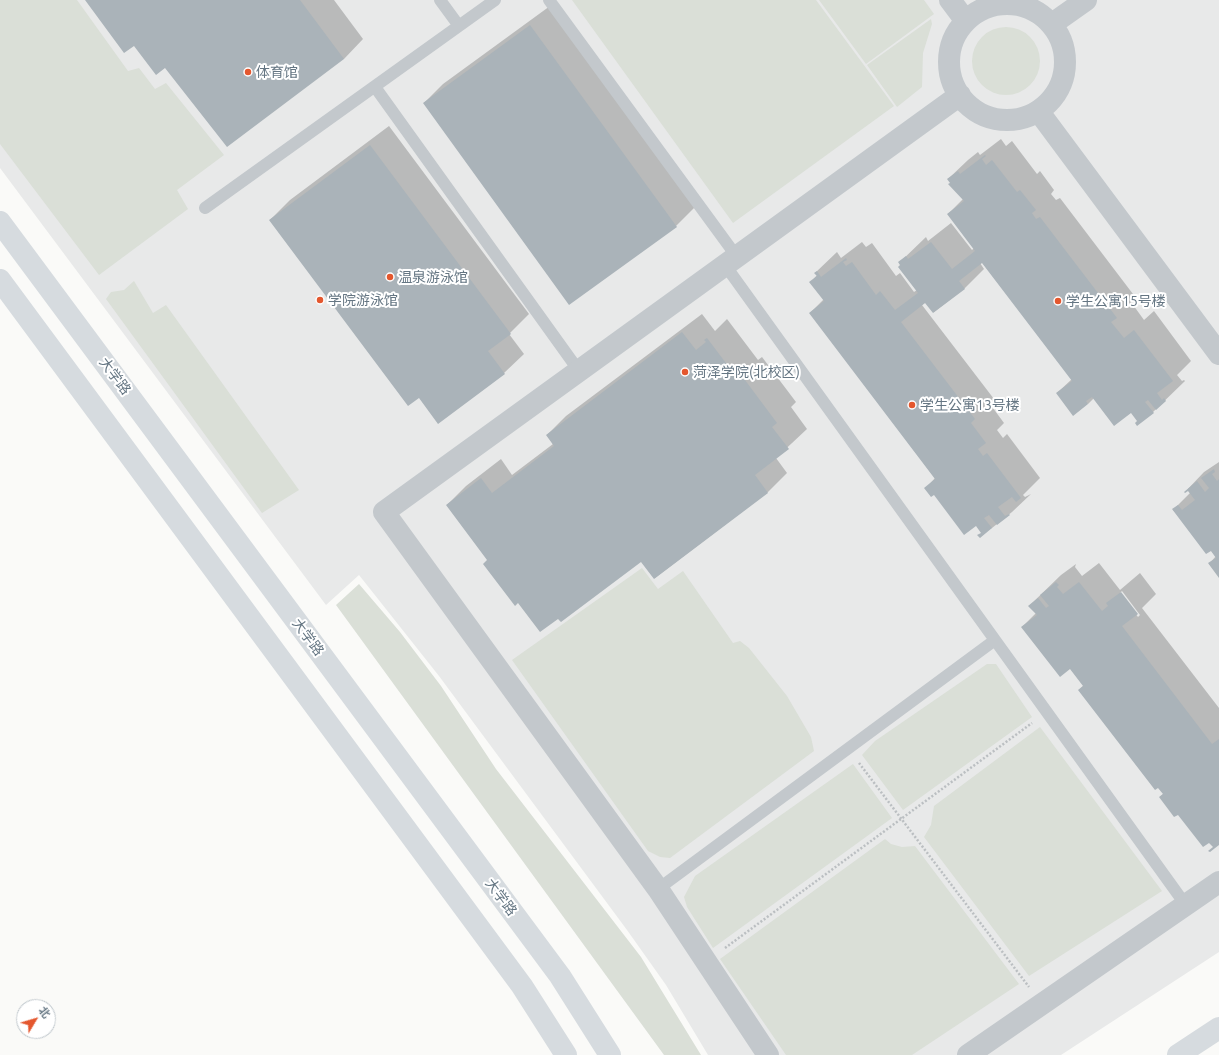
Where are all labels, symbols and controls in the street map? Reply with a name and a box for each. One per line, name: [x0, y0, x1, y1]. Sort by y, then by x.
place label: 体育馆: [256, 64, 298, 80]
marker: 体育馆: [243, 67, 253, 77]
place label: 温泉游泳馆: [398, 269, 468, 285]
marker: 温泉游泳馆: [385, 272, 395, 282]
place label: 学院游泳馆: [328, 292, 398, 308]
place label: 学生公寓15号楼: [1066, 293, 1166, 309]
marker: 学院游泳馆: [315, 295, 325, 305]
marker: 学生公寓15号楼: [1053, 296, 1063, 306]
street label: 大学路: [96, 354, 134, 398]
place label: 菏泽学院(北校区): [693, 364, 800, 380]
marker: 菏泽学院(北校区): [680, 367, 690, 377]
place label: 学生公寓13号楼: [920, 397, 1020, 413]
marker: 学生公寓13号楼: [907, 400, 917, 410]
street label: 大学路: [289, 615, 327, 659]
street label: 大学路: [482, 875, 520, 919]
north arrow: [16, 999, 56, 1039]
text: 北: [37, 1004, 53, 1020]

